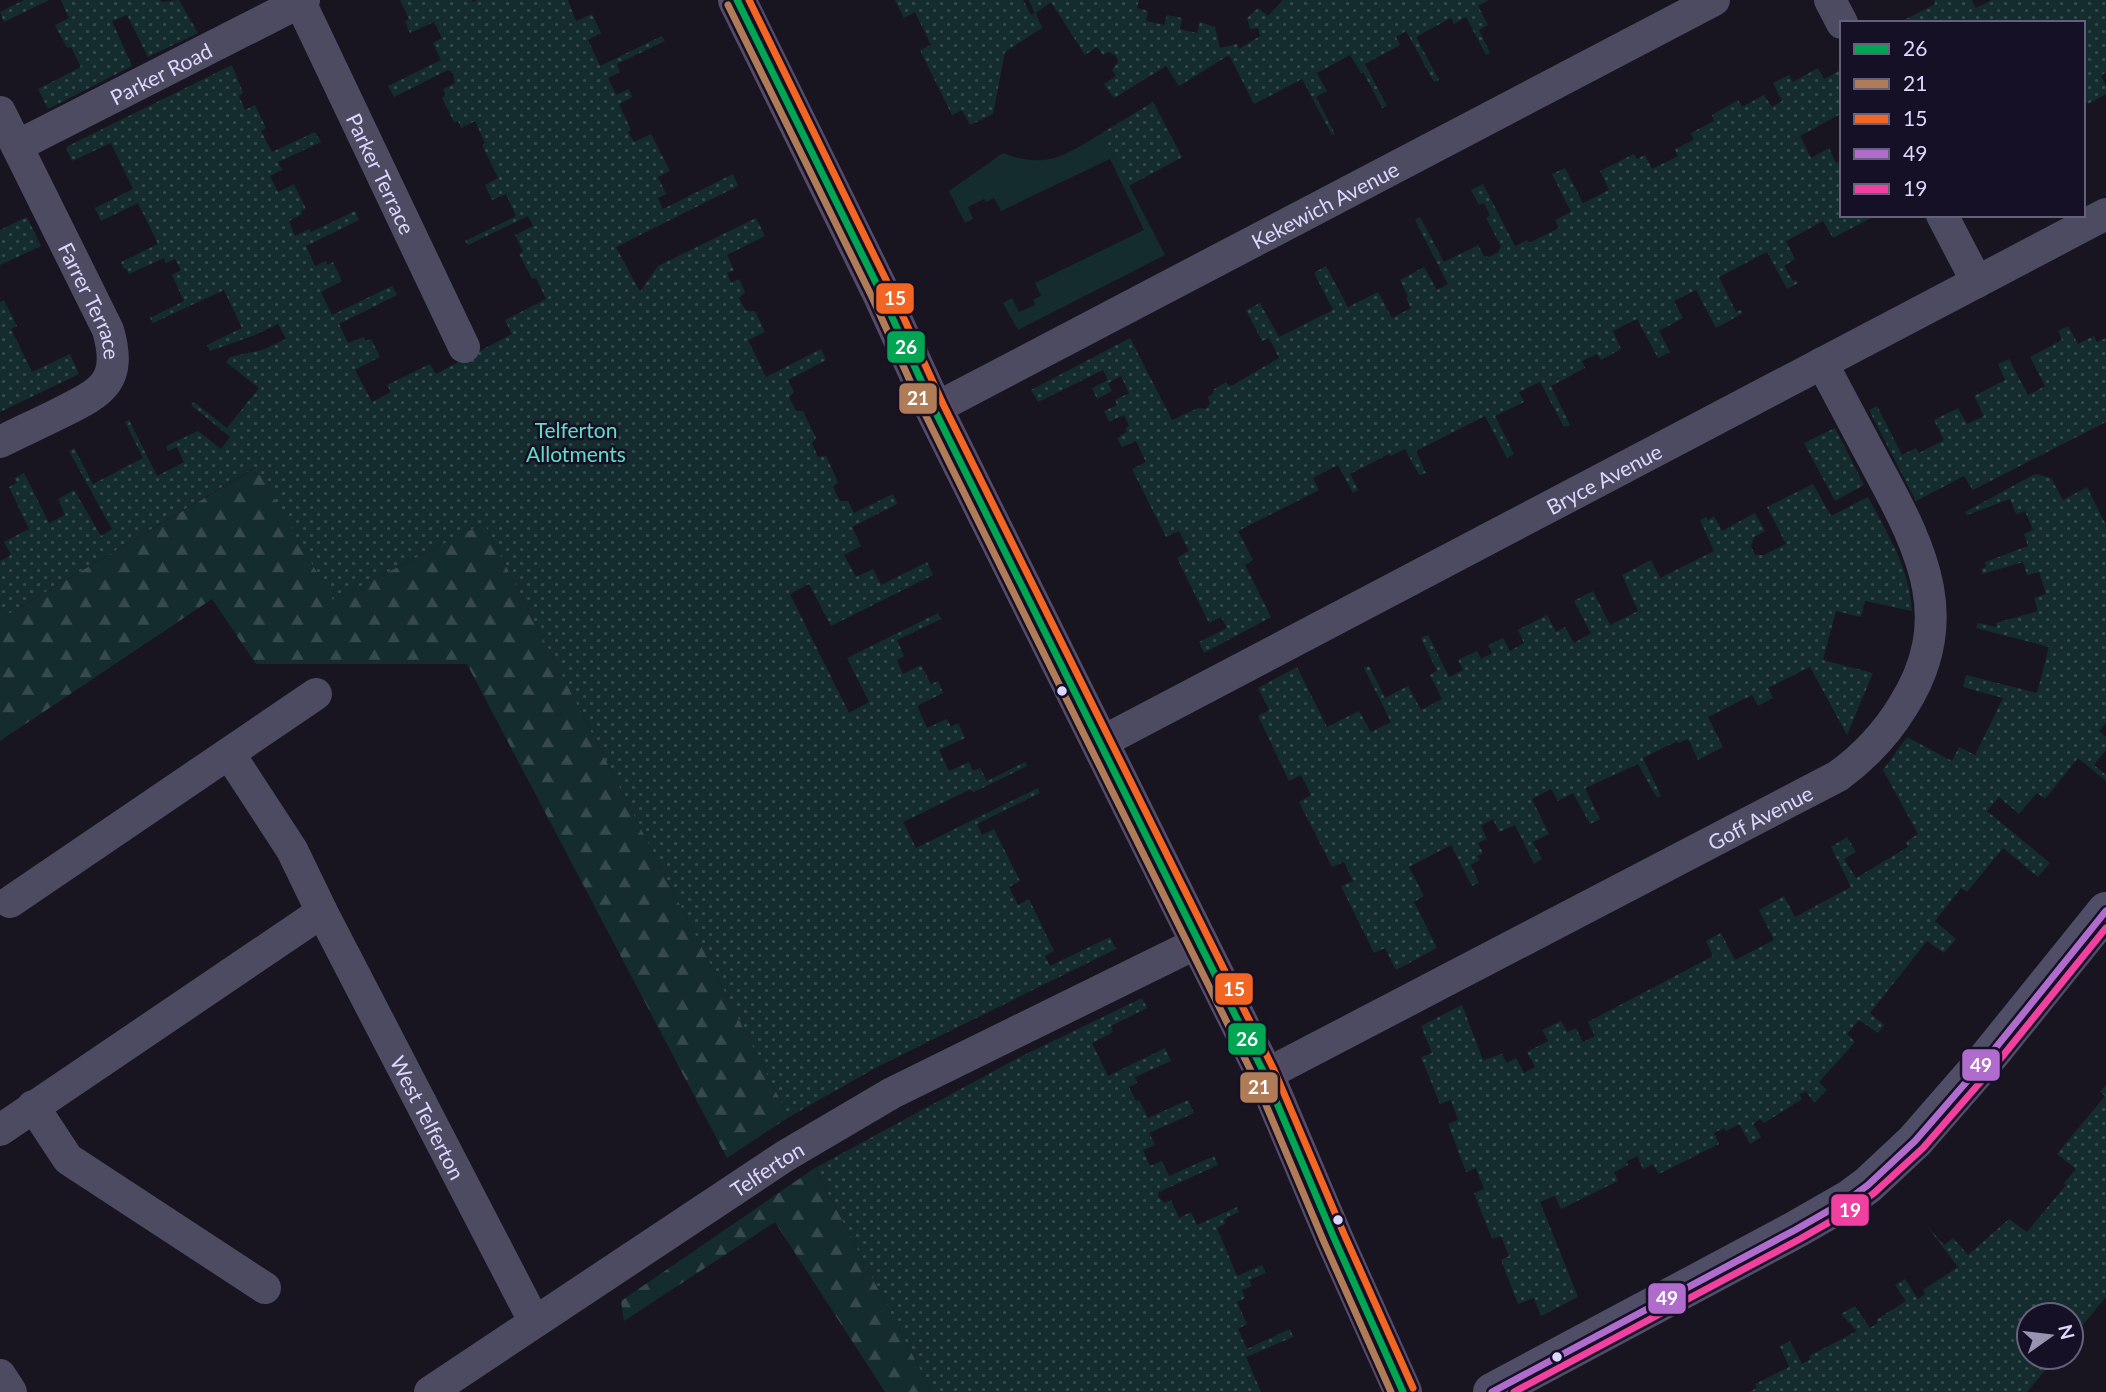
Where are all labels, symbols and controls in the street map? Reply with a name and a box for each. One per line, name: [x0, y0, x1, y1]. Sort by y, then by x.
legend: [1840, 21, 2085, 217]
text: 26: [1903, 35, 1927, 60]
street label: Parker Road: [105, 37, 216, 109]
text: 21: [1903, 70, 1927, 95]
text: 15: [1903, 105, 1927, 130]
street label: Parker Terrace: [342, 109, 421, 238]
text: 49: [1903, 140, 1927, 165]
street label: Kekewich Avenue: [1247, 155, 1402, 253]
text: 19: [1903, 175, 1927, 200]
street label: Farrer Terrace: [54, 238, 126, 360]
line badge: 15: [875, 282, 915, 315]
text: 15: [884, 286, 906, 309]
line badge: 26: [886, 330, 926, 364]
text: 26: [895, 335, 917, 358]
line badge: 21: [898, 382, 938, 415]
text: 21: [907, 386, 929, 409]
park label: Telferton Allotments: [526, 417, 626, 466]
street label: Bryce Avenue: [1542, 438, 1666, 519]
unlabelled marker: [1055, 684, 1069, 698]
street label: Goff Avenue: [1703, 779, 1816, 854]
line badge: 15: [1214, 972, 1254, 1006]
text: 15: [1223, 977, 1245, 1000]
line badge: 26: [1227, 1022, 1267, 1056]
text: 26: [1236, 1027, 1258, 1050]
line badge: 49: [1961, 1048, 2001, 1082]
street label: West Telferton: [386, 1051, 471, 1183]
text: 49: [1970, 1053, 1992, 1076]
line badge: 21: [1239, 1071, 1279, 1104]
text: 21: [1248, 1075, 1270, 1098]
street label: Telferton: [725, 1136, 808, 1202]
line badge: 19: [1830, 1193, 1870, 1227]
text: 19: [1839, 1198, 1861, 1221]
unlabelled marker: [1331, 1213, 1345, 1227]
line badge: 49: [1647, 1282, 1687, 1315]
text: 49: [1656, 1286, 1678, 1309]
north arrow: [2015, 1301, 2085, 1371]
text: N: [2054, 1322, 2080, 1342]
unlabelled marker: [1550, 1350, 1564, 1364]

